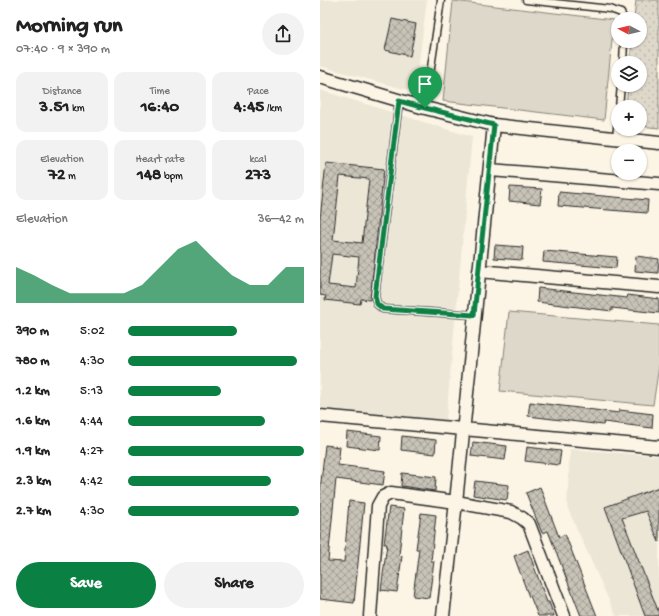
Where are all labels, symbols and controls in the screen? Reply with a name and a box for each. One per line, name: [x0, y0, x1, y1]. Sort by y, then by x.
north arrow: [611, 12, 647, 48]
map controls: [611, 12, 647, 180]
button: share: [262, 13, 304, 55]
text: Morning run: [16, 14, 122, 40]
text: 07:40 · 9 × 390 m: [16, 42, 110, 57]
button: layers: [611, 56, 647, 92]
pin: [408, 67, 442, 108]
icon: arrive: [414, 73, 436, 95]
text: Distance: [43, 86, 81, 98]
text: Time: [150, 86, 170, 98]
text: Pace: [247, 86, 269, 98]
text: 3.51: [39, 98, 69, 118]
text: 16:40: [141, 98, 179, 118]
text: 4:45: [234, 98, 264, 118]
button: +: [611, 100, 647, 136]
text: km: [69, 103, 85, 115]
text: /km: [264, 103, 282, 115]
button: −: [611, 144, 647, 180]
text: Elevation: [40, 154, 84, 166]
text: Heart rate: [135, 154, 185, 166]
text: kcal: [249, 154, 267, 166]
text: 72: [48, 166, 65, 186]
text: 148: [137, 166, 161, 186]
text: 273: [245, 166, 271, 186]
text: m: [65, 171, 76, 183]
text: bpm: [161, 171, 183, 183]
text: Elevation: [16, 212, 68, 227]
text: 36–42 m: [258, 212, 304, 227]
text: 390 m: [16, 324, 49, 339]
text: 5:02: [80, 324, 105, 339]
text: 780 m: [16, 354, 50, 369]
text: 4:30: [80, 354, 104, 369]
text: 1.2 km: [16, 384, 50, 399]
text: 5:13: [80, 384, 103, 399]
text: 1.6 km: [16, 414, 50, 429]
text: 4:44: [80, 414, 103, 429]
text: 1.9 km: [16, 444, 50, 459]
text: 4:27: [80, 444, 103, 459]
text: 2.3 km: [16, 474, 51, 489]
text: 4:42: [80, 474, 103, 489]
text: 2.7 km: [16, 504, 51, 519]
text: 4:30: [80, 504, 104, 519]
button: Save: [16, 562, 156, 608]
button: Share: [164, 562, 304, 608]

